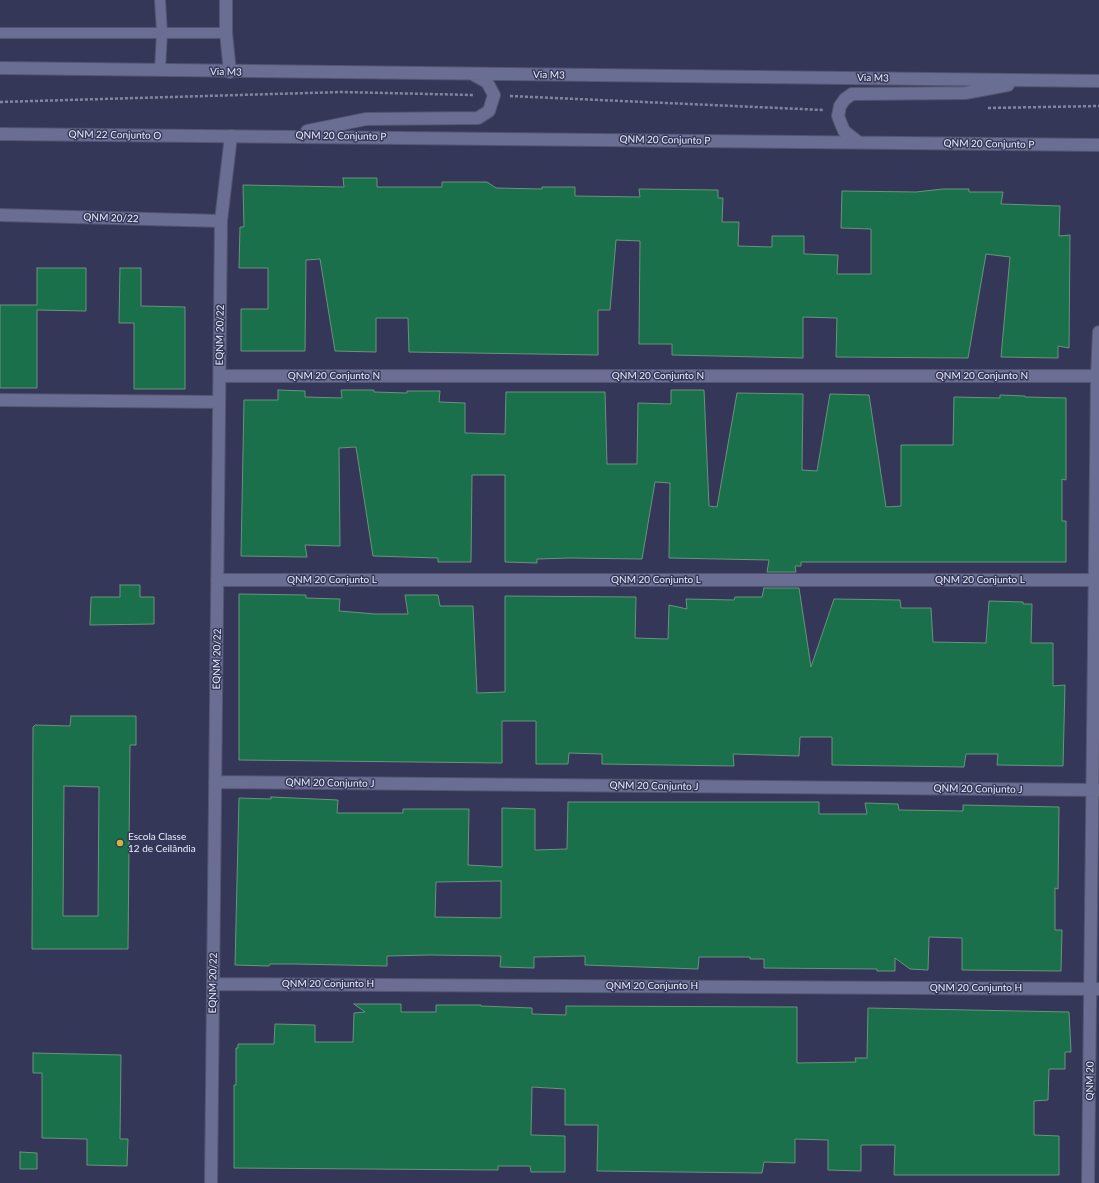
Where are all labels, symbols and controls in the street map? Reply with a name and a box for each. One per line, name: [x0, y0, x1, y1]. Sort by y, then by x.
street label: Via M3: [210, 66, 242, 78]
street label: Via M3: [533, 69, 565, 81]
street label: Via M3: [857, 72, 889, 84]
street label: QNM 22 Conjunto O: [69, 128, 161, 142]
street label: QNM 20 Conjunto P: [296, 129, 386, 143]
street label: QNM 20 Conjunto P: [620, 133, 710, 147]
street label: QNM 20 Conjunto P: [944, 137, 1034, 151]
street label: QNM 20/22: [83, 211, 139, 225]
street label: EQNM 20/22: [213, 304, 227, 366]
street label: QNM 20 Conjunto N: [288, 370, 380, 382]
street label: QNM 20 Conjunto N: [612, 370, 704, 382]
street label: QNM 20 Conjunto N: [936, 370, 1028, 382]
street label: QNM 20 Conjunto L: [287, 574, 377, 586]
street label: QNM 20 Conjunto L: [611, 574, 701, 586]
street label: QNM 20 Conjunto L: [935, 574, 1025, 586]
street label: EQNM 20/22: [210, 628, 224, 690]
street label: QNM 20 Conjunto J: [285, 776, 375, 790]
street label: QNM 20 Conjunto J: [609, 779, 699, 793]
street label: QNM 20 Conjunto J: [933, 782, 1023, 796]
place label: Escola Classe 12 de Ceilândia: [128, 831, 196, 854]
marker: Escola Classe 12 de Ceilândia: [115, 838, 125, 848]
street label: EQNM 20/22: [206, 952, 220, 1014]
street label: QNM 20 Conjunto H: [282, 978, 374, 990]
street label: QNM 20 Conjunto H: [606, 980, 698, 992]
street label: QNM 20 Conjunto H: [930, 982, 1022, 994]
street label: QNM 20: [1084, 1061, 1096, 1101]

